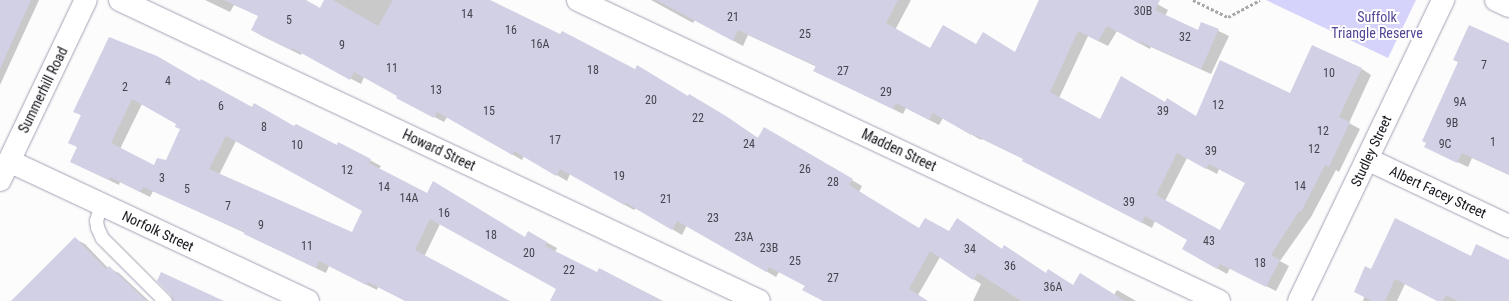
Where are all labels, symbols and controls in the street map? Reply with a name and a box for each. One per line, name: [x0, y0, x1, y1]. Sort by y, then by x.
house number: 30B: [1134, 5, 1152, 19]
house number: 14: [461, 8, 473, 22]
park label: Suffolk Triangle Reserve: [1331, 9, 1423, 42]
house number: 21: [727, 11, 739, 25]
house number: 5: [286, 14, 292, 28]
house number: 16: [505, 24, 517, 38]
house number: 25: [799, 28, 811, 42]
house number: 32: [1179, 31, 1191, 45]
house number: 16A: [531, 38, 549, 52]
house number: 9: [339, 39, 345, 53]
street label: Summerhill Road: [15, 44, 71, 136]
house number: 7: [1481, 59, 1487, 73]
house number: 11: [386, 62, 398, 76]
house number: 18: [587, 64, 599, 78]
house number: 27: [837, 65, 849, 79]
house number: 10: [1323, 67, 1335, 81]
house number: 4: [165, 75, 171, 89]
house number: 2: [122, 81, 128, 95]
house number: 13: [430, 84, 442, 98]
house number: 29: [880, 86, 892, 100]
house number: 20: [645, 94, 657, 108]
house number: 9A: [1454, 96, 1466, 110]
house number: 12: [1212, 99, 1224, 113]
house number: 6: [218, 100, 224, 114]
house number: 15: [483, 105, 495, 119]
house number: 39: [1157, 105, 1169, 119]
house number: 22: [692, 112, 704, 126]
street label: Studley Street: [1347, 113, 1395, 189]
house number: 9B: [1446, 117, 1458, 131]
house number: 8: [261, 121, 267, 135]
street label: Madden Street: [859, 125, 939, 175]
house number: 12: [1317, 125, 1329, 139]
street label: Howard Street: [400, 126, 478, 174]
house number: 17: [549, 134, 561, 148]
house number: 1: [1490, 136, 1496, 150]
house number: 24: [743, 138, 755, 152]
house number: 9C: [1439, 138, 1451, 152]
house number: 10: [291, 139, 303, 153]
house number: 12: [1308, 143, 1320, 157]
house number: 39: [1205, 145, 1217, 159]
street label: Albert Facey Street: [1387, 162, 1489, 222]
house number: 26: [799, 163, 811, 177]
house number: 12: [341, 164, 353, 178]
house number: 19: [613, 170, 625, 184]
house number: 3: [159, 172, 165, 186]
house number: 28: [827, 176, 839, 190]
house number: 14: [1294, 180, 1306, 194]
house number: 14: [378, 181, 390, 195]
house number: 5: [184, 183, 190, 197]
house number: 14A: [400, 192, 418, 206]
house number: 21: [660, 193, 672, 207]
house number: 39: [1123, 196, 1135, 210]
house number: 7: [225, 200, 231, 214]
street label: Norfolk Street: [120, 207, 196, 255]
house number: 16: [438, 207, 450, 221]
house number: 23: [707, 212, 719, 226]
house number: 9: [258, 219, 264, 233]
house number: 18: [485, 229, 497, 243]
house number: 23A: [735, 231, 753, 245]
house number: 43: [1203, 235, 1215, 249]
house number: 11: [301, 240, 313, 254]
house number: 23B: [760, 242, 778, 256]
house number: 34: [964, 243, 976, 257]
house number: 20: [523, 247, 535, 261]
house number: 25: [789, 255, 801, 269]
house number: 18: [1254, 257, 1266, 271]
house number: 36: [1004, 260, 1016, 274]
house number: 22: [563, 264, 575, 278]
house number: 27: [827, 272, 839, 286]
house number: 36A: [1044, 281, 1062, 295]

